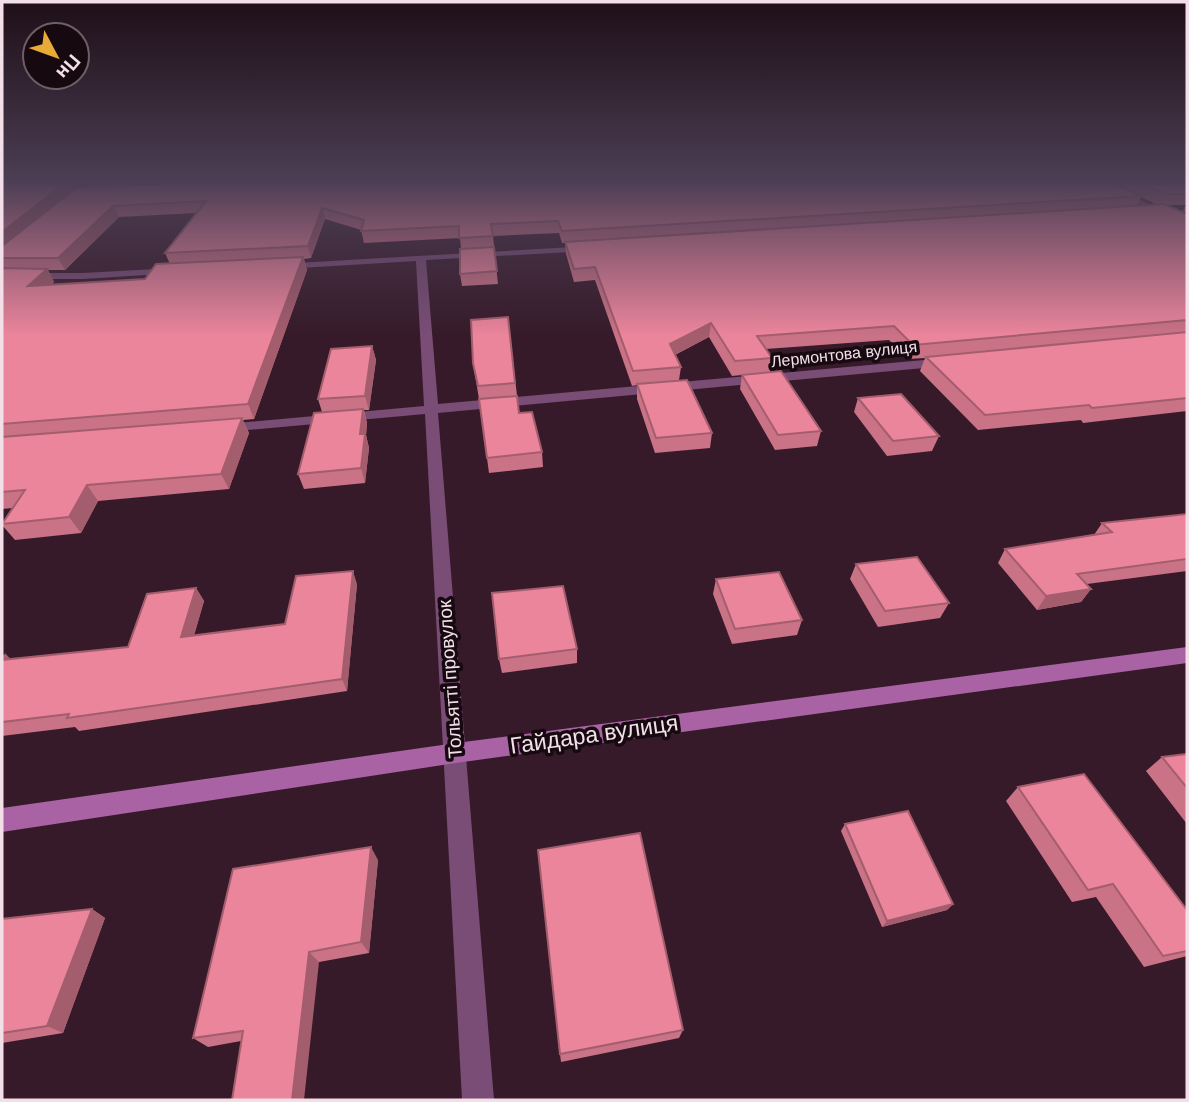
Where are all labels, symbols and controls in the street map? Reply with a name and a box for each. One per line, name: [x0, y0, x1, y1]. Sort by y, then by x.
north arrow: [21, 21, 91, 91]
text: Пн: [52, 50, 85, 83]
street label: Лермонтова вулиця: [770, 338, 918, 370]
street label: Тольятті провулок: [434, 598, 466, 759]
street label: Гайдара вулиця: [508, 709, 680, 759]

